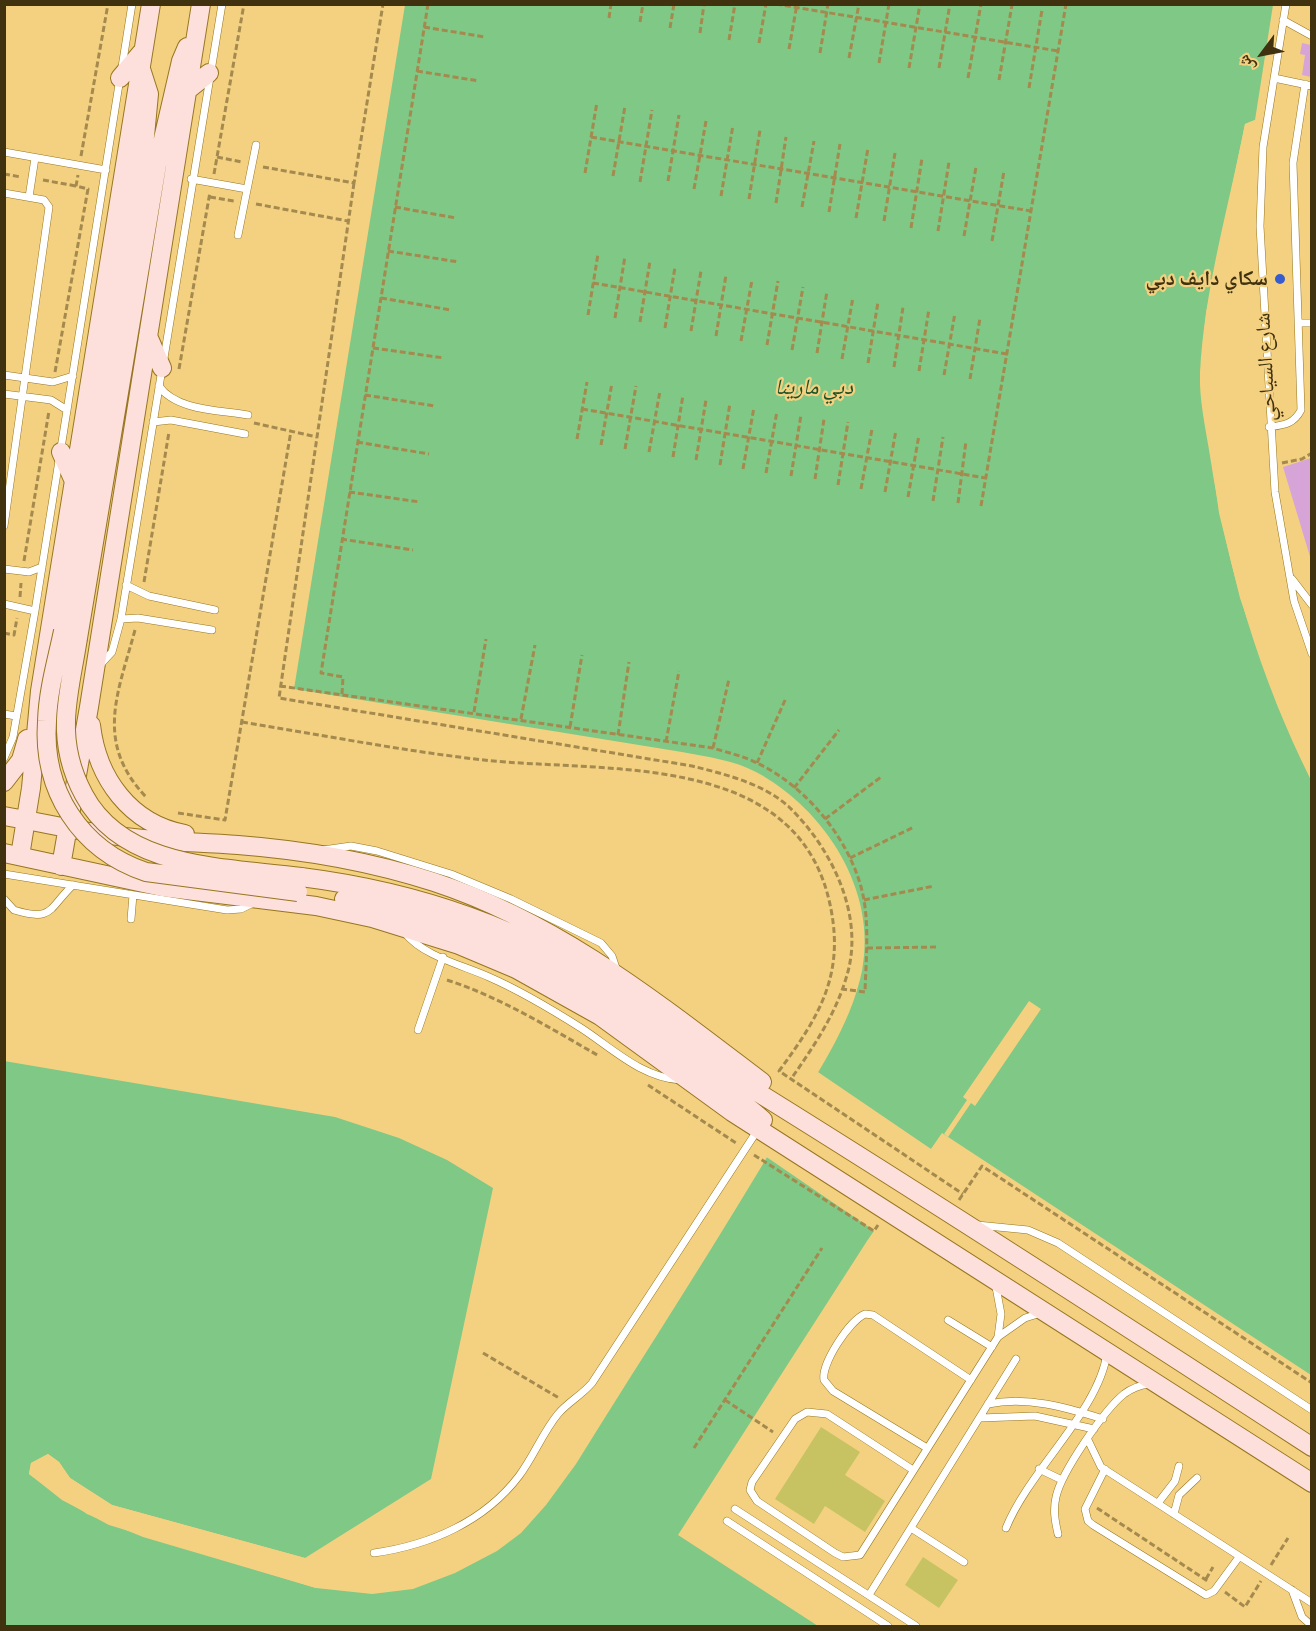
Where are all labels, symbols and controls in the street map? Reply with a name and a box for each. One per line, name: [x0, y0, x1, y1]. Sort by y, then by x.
north arrow: [1232, 24, 1292, 84]
text: ش: [1234, 52, 1259, 76]
place label: سكاي دايف دبي: [1145, 266, 1268, 292]
marker: سكاي دايف دبي: [1273, 272, 1287, 286]
street label: شارع السياحي: [1251, 312, 1281, 422]
water label: دبي مارينا: [775, 375, 853, 401]

